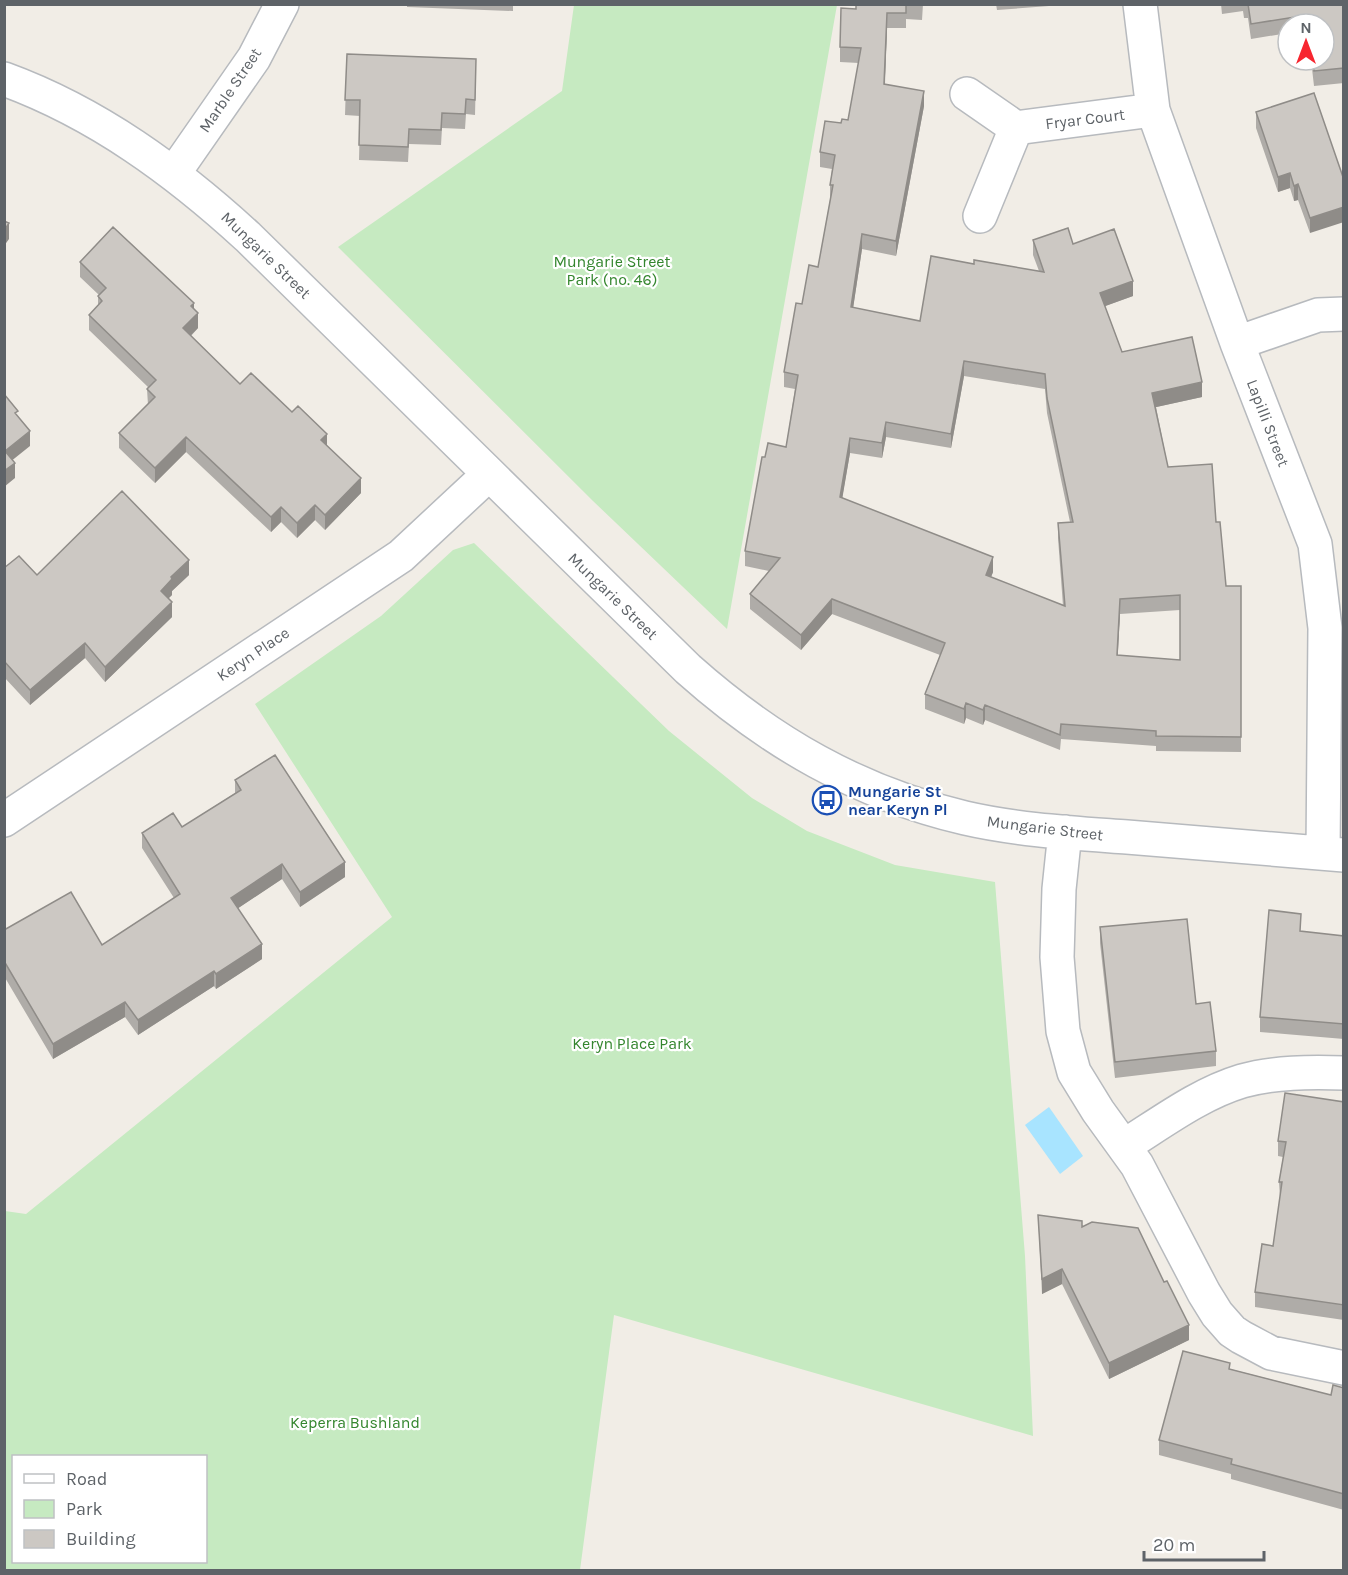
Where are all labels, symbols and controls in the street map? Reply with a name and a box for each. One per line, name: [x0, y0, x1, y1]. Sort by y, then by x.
north arrow: [1276, 12, 1336, 72]
text: N: [1300, 18, 1312, 37]
street label: Marble Street: [195, 44, 265, 136]
street label: Fryar Court: [1044, 105, 1126, 133]
street label: Mungarie Street: [217, 207, 315, 303]
park label: Mungarie Street Park (no. 46): [553, 252, 671, 289]
street label: Lapilli Street: [1243, 377, 1293, 469]
street label: Mungarie Street: [564, 548, 662, 644]
street label: Keryn Place: [213, 623, 293, 685]
place label: Mungarie St near Keryn Pl: [848, 782, 948, 819]
bus stop icon: Mungarie St near Keryn Pl: [811, 784, 843, 816]
street label: Mungarie Street: [986, 811, 1104, 845]
park label: Keryn Place Park: [572, 1034, 692, 1053]
park label: Keperra Bushland: [290, 1413, 420, 1432]
legend: [12, 1455, 207, 1563]
text: Road: [66, 1468, 107, 1490]
text: Park: [66, 1498, 103, 1520]
scale bar: [1144, 1524, 1264, 1562]
text: Building: [66, 1528, 136, 1550]
text: 20 m: [1153, 1534, 1195, 1556]

